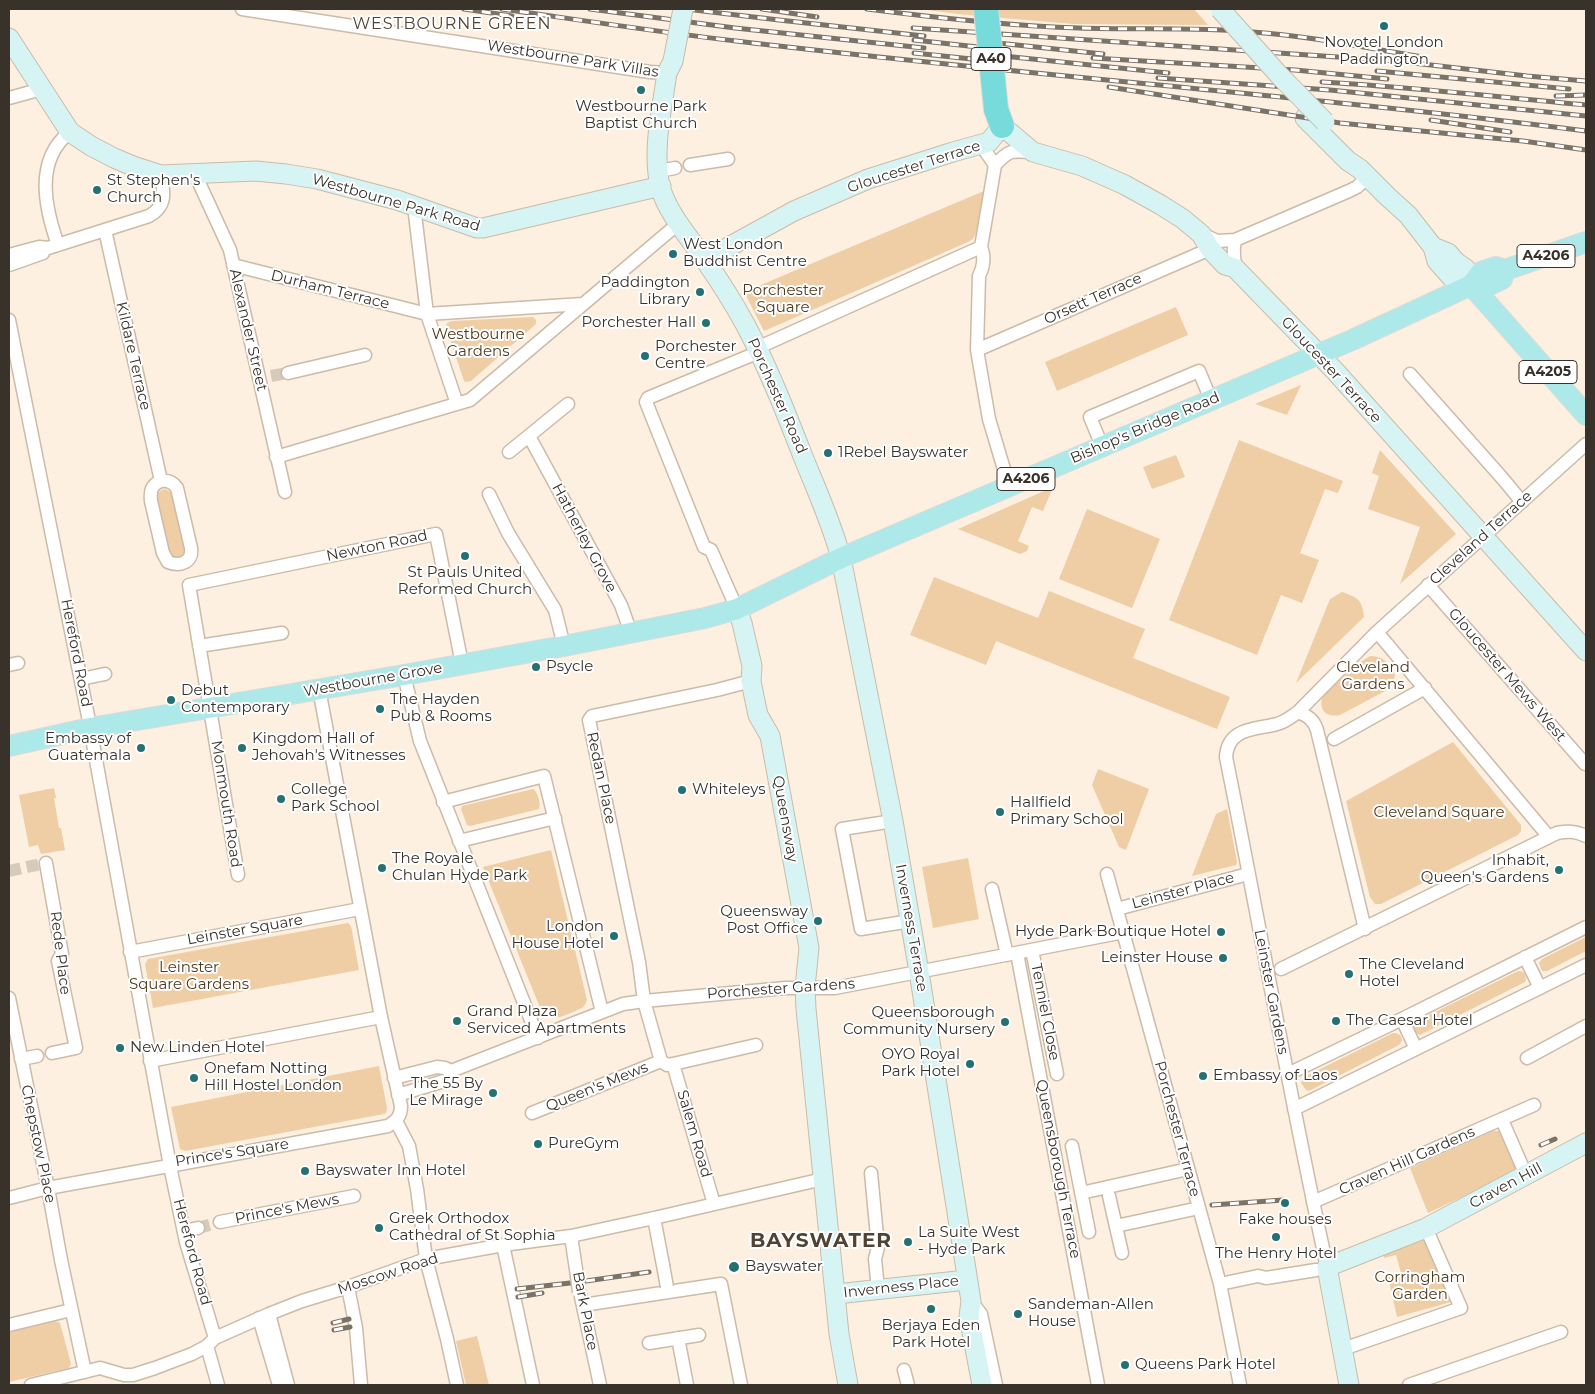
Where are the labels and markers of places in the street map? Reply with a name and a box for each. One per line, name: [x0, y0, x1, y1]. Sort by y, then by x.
marker: Novotel London Paddington: [1378, 20, 1390, 32]
place label: Novotel London Paddington: [1324, 34, 1444, 69]
marker: Westbourne Park Baptist Church: [635, 84, 647, 96]
place label: Westbourne Park Baptist Church: [575, 98, 707, 133]
place label: St Stephen's Church: [107, 172, 200, 207]
marker: St Stephen's Church: [91, 184, 103, 196]
place label: West London Buddhist Centre: [683, 236, 807, 271]
marker: West London Buddhist Centre: [667, 248, 679, 260]
place label: Paddington Library: [600, 274, 690, 309]
marker: Paddington Library: [694, 286, 706, 298]
place label: Porchester Hall: [581, 314, 696, 332]
marker: Porchester Hall: [700, 317, 712, 329]
place label: Porchester Centre: [655, 338, 737, 373]
marker: Porchester Centre: [639, 350, 651, 362]
place label: 1Rebel Bayswater: [838, 444, 968, 462]
marker: 1Rebel Bayswater: [822, 447, 834, 459]
marker: St Pauls United Reformed Church: [459, 550, 471, 562]
place label: St Pauls United Reformed Church: [398, 564, 532, 599]
place label: Psycle: [546, 658, 593, 676]
marker: Psycle: [530, 661, 542, 673]
place label: Debut Contemporary: [181, 682, 289, 717]
place label: The Hayden Pub & Rooms: [390, 691, 492, 726]
marker: Debut Contemporary: [165, 694, 177, 706]
marker: The Hayden Pub & Rooms: [374, 703, 386, 715]
place label: Embassy of Guatemala: [45, 730, 131, 765]
place label: Kingdom Hall of Jehovah's Witnesses: [252, 730, 406, 765]
marker: Embassy of Guatemala: [135, 742, 147, 754]
marker: Kingdom Hall of Jehovah's Witnesses: [236, 742, 248, 754]
place label: College Park School: [291, 781, 380, 816]
place label: Whiteleys: [692, 781, 766, 799]
marker: Whiteleys: [676, 784, 688, 796]
marker: College Park School: [275, 793, 287, 805]
place label: Hallfield Primary School: [1010, 794, 1124, 829]
marker: Hallfield Primary School: [994, 806, 1006, 818]
place label: The Royale Chulan Hyde Park: [392, 850, 527, 885]
place label: Inhabit, Queen's Gardens: [1421, 852, 1549, 887]
marker: The Royale Chulan Hyde Park: [376, 862, 388, 874]
marker: Inhabit, Queen's Gardens: [1553, 864, 1565, 876]
place label: Queensway Post Office: [720, 903, 808, 938]
marker: Queensway Post Office: [812, 915, 824, 927]
place label: London House Hotel: [512, 918, 604, 953]
place label: Hyde Park Boutique Hotel: [1015, 923, 1211, 941]
marker: Hyde Park Boutique Hotel: [1215, 926, 1227, 938]
marker: London House Hotel: [608, 930, 620, 942]
place label: Leinster House: [1101, 949, 1213, 967]
marker: Leinster House: [1217, 952, 1229, 964]
place label: The Cleveland Hotel: [1359, 956, 1464, 991]
marker: The Cleveland Hotel: [1343, 968, 1355, 980]
place label: Grand Plaza Serviced Apartments: [467, 1003, 626, 1038]
place label: Queensborough Community Nursery: [843, 1004, 995, 1039]
place label: The Caesar Hotel: [1346, 1012, 1473, 1030]
marker: Grand Plaza Serviced Apartments: [451, 1015, 463, 1027]
marker: The Caesar Hotel: [1330, 1015, 1342, 1027]
marker: Queensborough Community Nursery: [999, 1016, 1011, 1028]
place label: New Linden Hotel: [130, 1039, 265, 1057]
marker: New Linden Hotel: [114, 1042, 126, 1054]
place label: OYO Royal Park Hotel: [881, 1046, 960, 1081]
marker: OYO Royal Park Hotel: [964, 1058, 976, 1070]
place label: Onefam Notting Hill Hostel London: [204, 1060, 342, 1095]
place label: Embassy of Laos: [1213, 1067, 1337, 1085]
marker: Embassy of Laos: [1197, 1070, 1209, 1082]
marker: Onefam Notting Hill Hostel London: [188, 1072, 200, 1084]
place label: The 55 By Le Mirage: [409, 1075, 483, 1110]
marker: The 55 By Le Mirage: [487, 1087, 499, 1099]
place label: PureGym: [548, 1135, 619, 1153]
marker: PureGym: [532, 1138, 544, 1150]
place label: Bayswater Inn Hotel: [315, 1162, 466, 1180]
marker: Bayswater Inn Hotel: [299, 1165, 311, 1177]
marker: Fake houses: [1279, 1197, 1291, 1209]
place label: Greek Orthodox Cathedral of St Sophia: [389, 1210, 556, 1245]
place label: Fake houses: [1239, 1211, 1331, 1229]
marker: Greek Orthodox Cathedral of St Sophia: [373, 1222, 385, 1234]
place label: La Suite West - Hyde Park: [918, 1224, 1020, 1259]
marker: The Henry Hotel: [1270, 1231, 1282, 1243]
marker: La Suite West - Hyde Park: [902, 1236, 914, 1248]
place label: The Henry Hotel: [1215, 1245, 1337, 1263]
place label: Bayswater: [745, 1258, 823, 1276]
marker: Bayswater: [727, 1260, 741, 1274]
place label: Sandeman-Allen House: [1028, 1296, 1154, 1331]
marker: Berjaya Eden Park Hotel: [925, 1303, 937, 1315]
marker: Sandeman-Allen House: [1012, 1308, 1024, 1320]
place label: Berjaya Eden Park Hotel: [882, 1317, 980, 1352]
place label: Queens Park Hotel: [1135, 1356, 1276, 1374]
marker: Queens Park Hotel: [1119, 1359, 1131, 1371]

